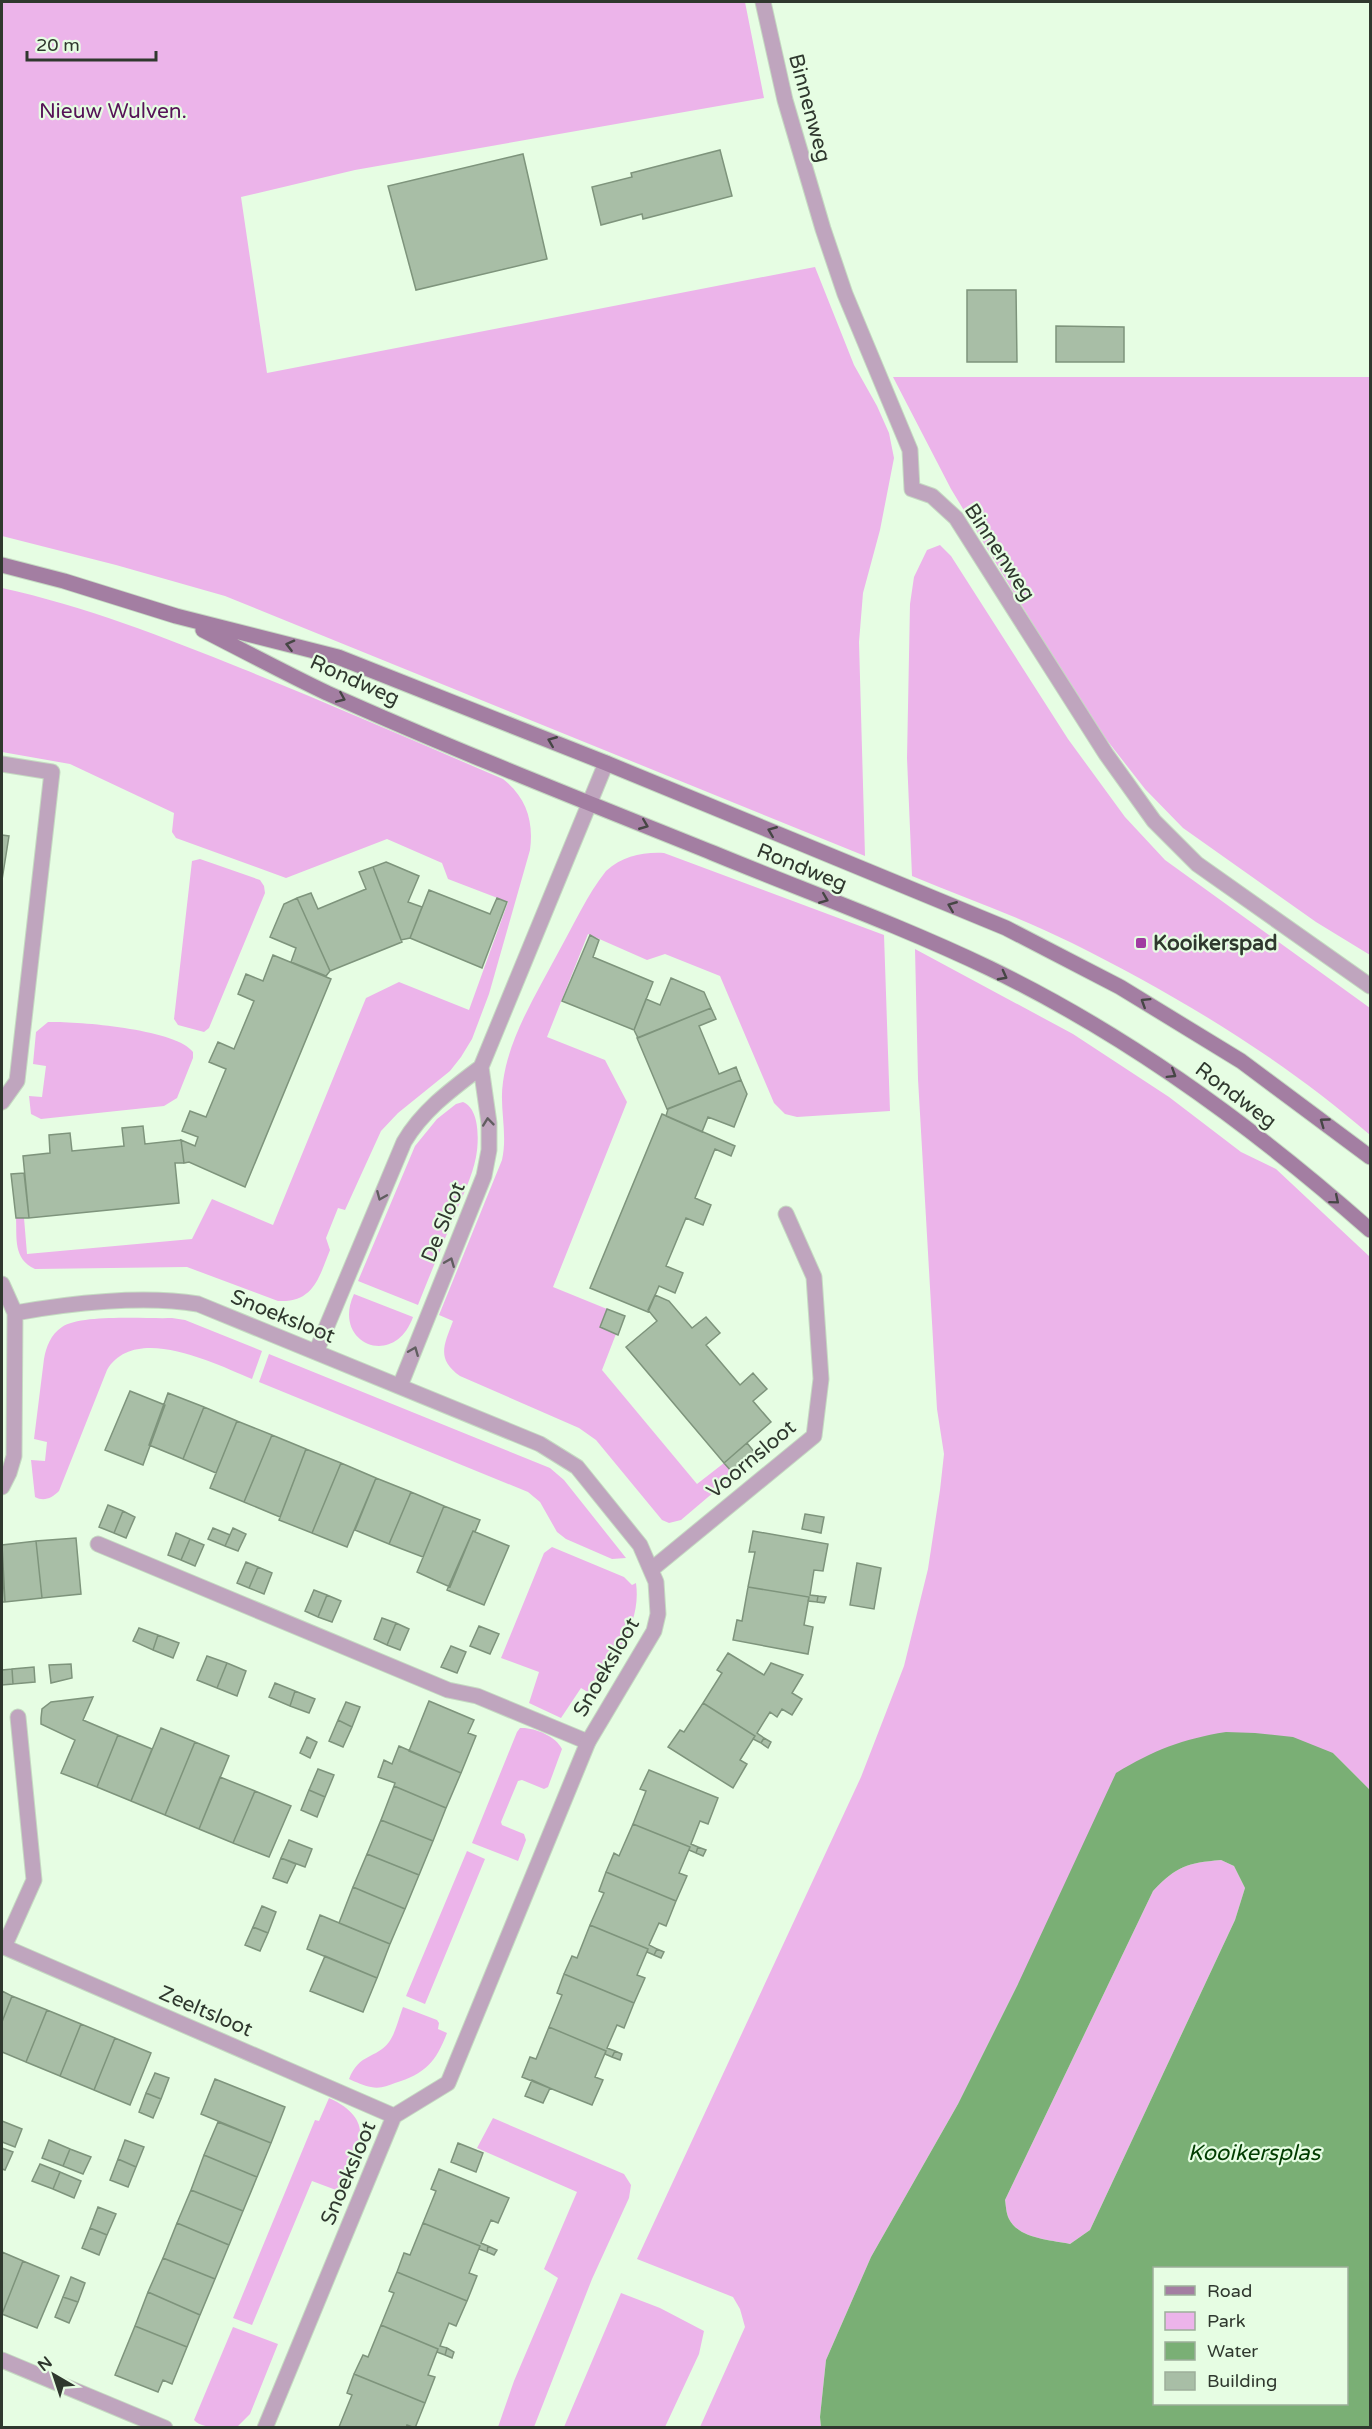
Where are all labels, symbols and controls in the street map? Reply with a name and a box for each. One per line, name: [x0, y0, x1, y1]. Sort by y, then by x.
scale bar: [27, 24, 156, 62]
text: 20 m: [36, 34, 80, 56]
street label: Binnenweg: [783, 51, 836, 165]
park label: Nieuw Wulven.: [39, 99, 187, 124]
street label: Binnenweg: [959, 499, 1040, 606]
one-way arrow: [285, 640, 295, 653]
street label: Rondweg: [306, 650, 403, 711]
one-way arrow: [335, 691, 346, 703]
one-way arrow: [547, 736, 558, 748]
one-way arrow: [637, 818, 648, 830]
one-way arrow: [767, 826, 778, 838]
street label: Rondweg: [753, 838, 851, 897]
one-way arrow: [819, 891, 829, 904]
one-way arrow: [947, 901, 958, 913]
place label: Kooikerspad: [1153, 931, 1277, 956]
marker: Kooikerspad: [1134, 936, 1148, 950]
one-way arrow: [997, 969, 1008, 980]
one-way arrow: [1141, 997, 1151, 1009]
street label: Rondweg: [1190, 1057, 1281, 1134]
one-way arrow: [1166, 1067, 1176, 1079]
one-way arrow: [482, 1117, 495, 1126]
one-way arrow: [1319, 1118, 1330, 1129]
street label: De Sloot: [416, 1178, 471, 1266]
one-way arrow: [376, 1190, 388, 1201]
one-way arrow: [1328, 1192, 1339, 1203]
one-way arrow: [443, 1257, 455, 1268]
street label: Snoeksloot: [227, 1284, 339, 1349]
one-way arrow: [407, 1347, 419, 1358]
street label: Voornsloot: [702, 1415, 801, 1504]
street label: Snoeksloot: [568, 1613, 645, 1721]
street label: Zeeltsloot: [155, 1981, 256, 2042]
street label: Snoeksloot: [315, 2118, 382, 2229]
water label: Kooikersplas: [1188, 2140, 1322, 2166]
legend: [1153, 2267, 1348, 2405]
text: Road: [1207, 2280, 1252, 2302]
text: Park: [1207, 2310, 1246, 2332]
text: Water: [1207, 2340, 1258, 2362]
north arrow: [24, 2345, 84, 2405]
text: N: [34, 2352, 56, 2376]
text: Building: [1207, 2370, 1277, 2392]

